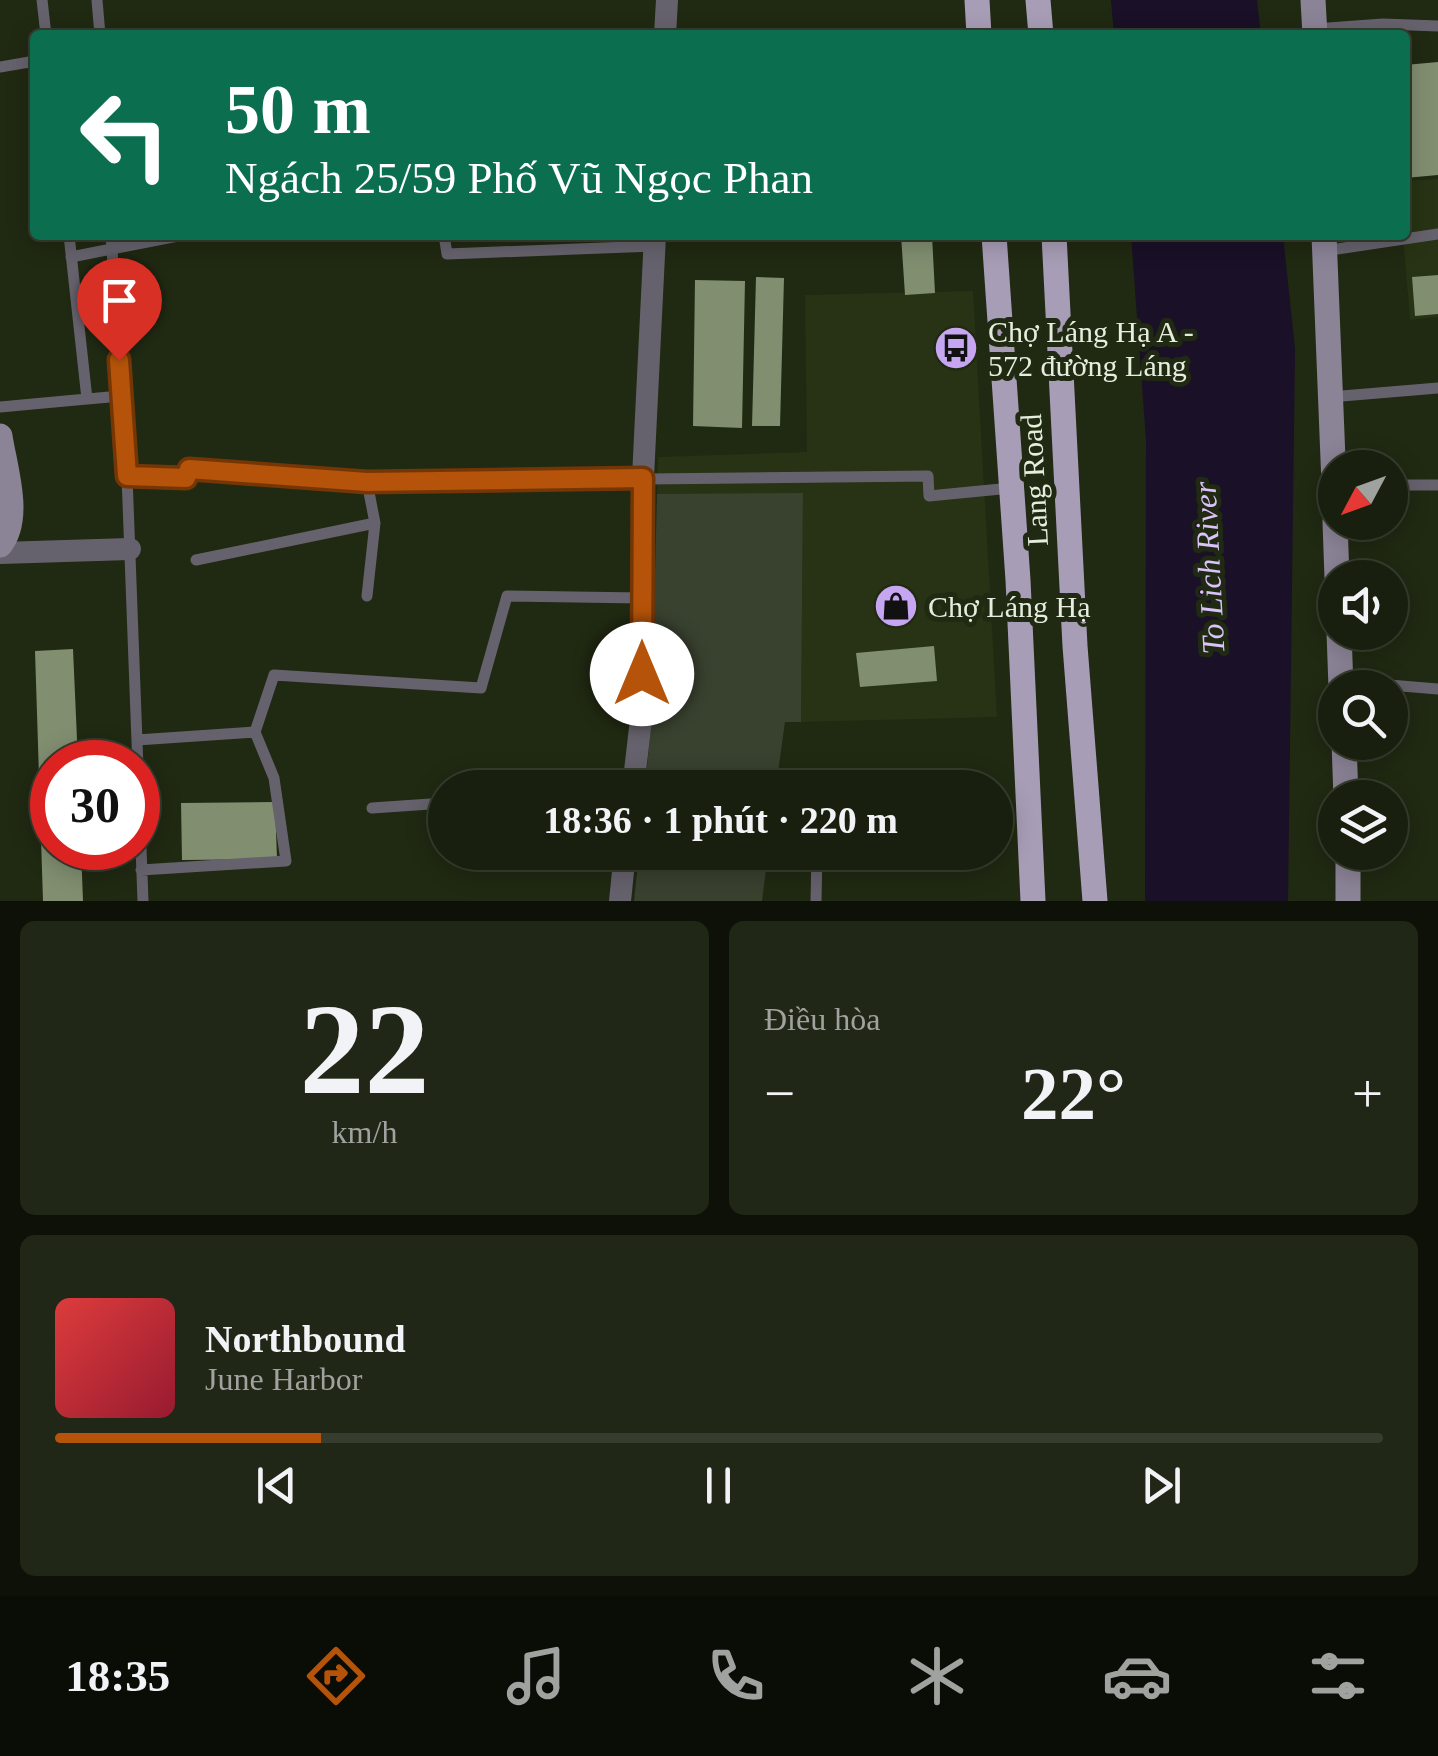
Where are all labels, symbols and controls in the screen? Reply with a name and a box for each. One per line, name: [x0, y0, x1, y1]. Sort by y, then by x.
icon: left: [60, 70, 190, 200]
text: 50 m: [225, 71, 371, 148]
text: Ngách 25/59 Phố Vũ Ngọc Phan: [225, 153, 813, 203]
pin: [77, 258, 162, 361]
icon: arrive: [92, 273, 147, 328]
place label: Chợ Láng Hạ A - 572 đường Láng: [988, 315, 1194, 382]
bus stop icon: Chợ Láng Hạ A - 572 đường Láng: [933, 325, 979, 371]
street label: Lang Road: [1014, 413, 1054, 547]
north arrow: [1318, 450, 1408, 540]
map controls: [1318, 450, 1408, 870]
water label: To Lich River: [1186, 480, 1232, 655]
button: sound: [1318, 560, 1408, 650]
shop icon: Chợ Láng Hạ: [873, 583, 919, 629]
place label: Chợ Láng Hạ: [928, 590, 1091, 623]
position arrow: [590, 622, 694, 726]
button: search: [1318, 670, 1408, 760]
speed limit sign: 30: [30, 740, 160, 870]
button: layers: [1318, 780, 1408, 870]
text: 18:36 · 1 phút · 220 m: [543, 799, 898, 841]
text: 22: [300, 977, 430, 1121]
text: Điều hòa: [764, 1001, 880, 1037]
text: 22°: [1021, 1052, 1126, 1135]
text: −: [764, 1063, 795, 1124]
text: +: [1352, 1063, 1383, 1124]
text: km/h: [332, 1114, 397, 1150]
text: Northbound: [205, 1318, 406, 1360]
text: June Harbor: [205, 1361, 362, 1397]
icon: previous: [249, 1458, 304, 1513]
icon: pause: [691, 1458, 746, 1513]
icon: next: [1134, 1458, 1189, 1513]
icon: directions: [301, 1641, 371, 1711]
icon: music: [501, 1641, 571, 1711]
icon: phone: [701, 1641, 771, 1711]
icon: climate: [902, 1641, 972, 1711]
icon: car: [1102, 1641, 1172, 1711]
icon: filters: [1303, 1641, 1373, 1711]
text: 18:35: [65, 1651, 170, 1701]

